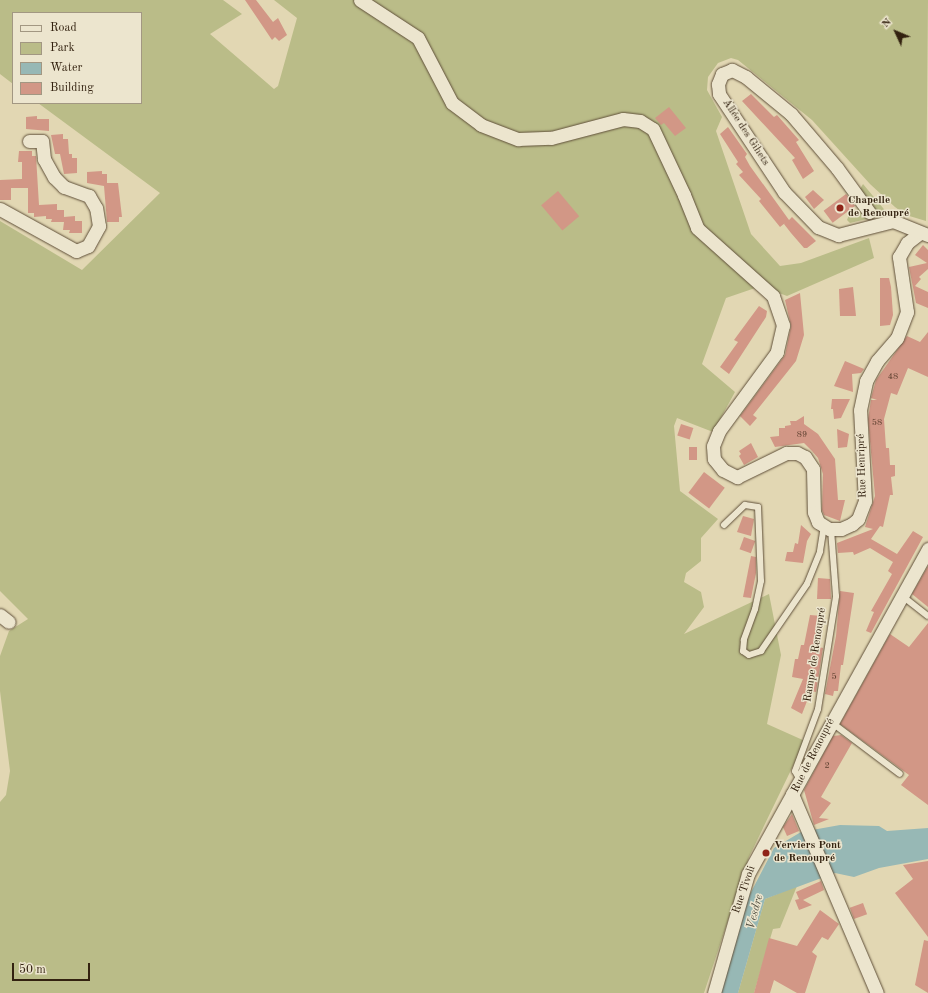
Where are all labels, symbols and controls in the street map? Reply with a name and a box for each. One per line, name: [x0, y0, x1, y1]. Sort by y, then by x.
legend: [12, 12, 142, 104]
north arrow: [876, 12, 916, 52]
text: N: [880, 16, 894, 30]
text: Road: [50, 22, 77, 34]
text: Park: [50, 42, 75, 54]
text: Water: [50, 62, 82, 74]
text: Building: [50, 82, 94, 94]
street label: Allée des Gihets: [719, 97, 771, 169]
place label: Chapelle de Renoupré: [848, 195, 909, 221]
marker: Chapelle de Renoupré: [835, 203, 845, 213]
house number: 48: [888, 372, 898, 382]
house number: 58: [872, 418, 882, 428]
house number: 89: [797, 430, 807, 440]
street label: Rue Henripré: [855, 434, 871, 498]
street label: Rampe de Renoupré: [802, 607, 830, 703]
house number: 5: [831, 672, 837, 682]
street label: Rue de Renoupré: [790, 717, 838, 795]
house number: 2: [824, 761, 830, 771]
place label: Verviers Pont de Renoupré: [774, 840, 841, 866]
marker: Verviers Pont de Renoupré: [761, 848, 771, 858]
street label: Rue Tivoli: [731, 864, 759, 916]
water label: Vesdre: [744, 893, 768, 931]
scale bar: [14, 955, 92, 981]
text: 50 m: [19, 964, 46, 976]

